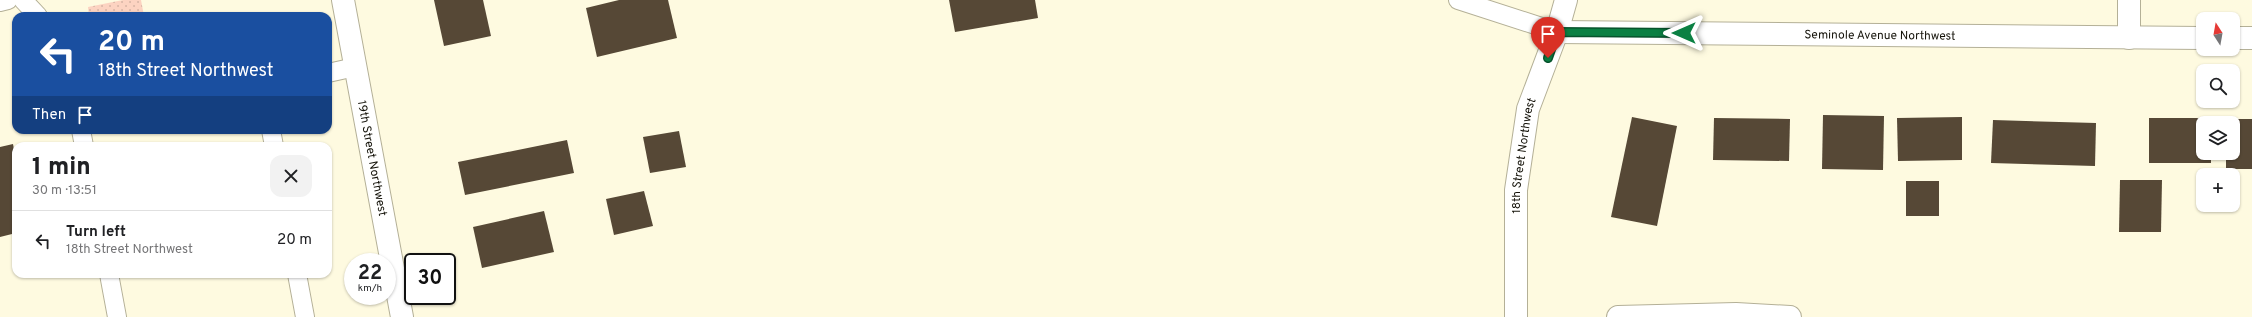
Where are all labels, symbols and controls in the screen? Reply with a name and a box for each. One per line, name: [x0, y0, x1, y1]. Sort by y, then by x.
position arrow: [1663, 12, 1705, 54]
north arrow: [2196, 12, 2240, 56]
map controls: [2196, 12, 2240, 212]
pin: [1531, 17, 1565, 58]
icon: arrive: [1537, 23, 1559, 45]
text: 20 m: [98, 25, 165, 61]
street label: Seminole Avenue Northwest: [1804, 27, 1956, 45]
icon: left: [32, 28, 84, 80]
text: 18th Street Northwest: [98, 60, 274, 83]
button: search: [2196, 64, 2240, 108]
street label: 18th Street Northwest: [1509, 96, 1541, 214]
street label: 19th Street Northwest: [353, 99, 390, 218]
icon: arrive: [74, 104, 96, 126]
text: Then: [32, 106, 66, 125]
button: layers: [2196, 116, 2240, 160]
text: 1 min: [32, 153, 91, 183]
button: close: [270, 155, 312, 197]
button: +: [2196, 168, 2240, 212]
text: 30 m · 13:51: [32, 183, 97, 199]
text: Turn left: [66, 223, 126, 242]
icon: left: [32, 230, 54, 252]
text: 20 m: [277, 231, 312, 250]
text: 18th Street Northwest: [66, 242, 193, 258]
speed limit sign: 30: [404, 253, 456, 305]
text: 22: [358, 261, 382, 287]
text: km/h: [358, 282, 382, 295]

